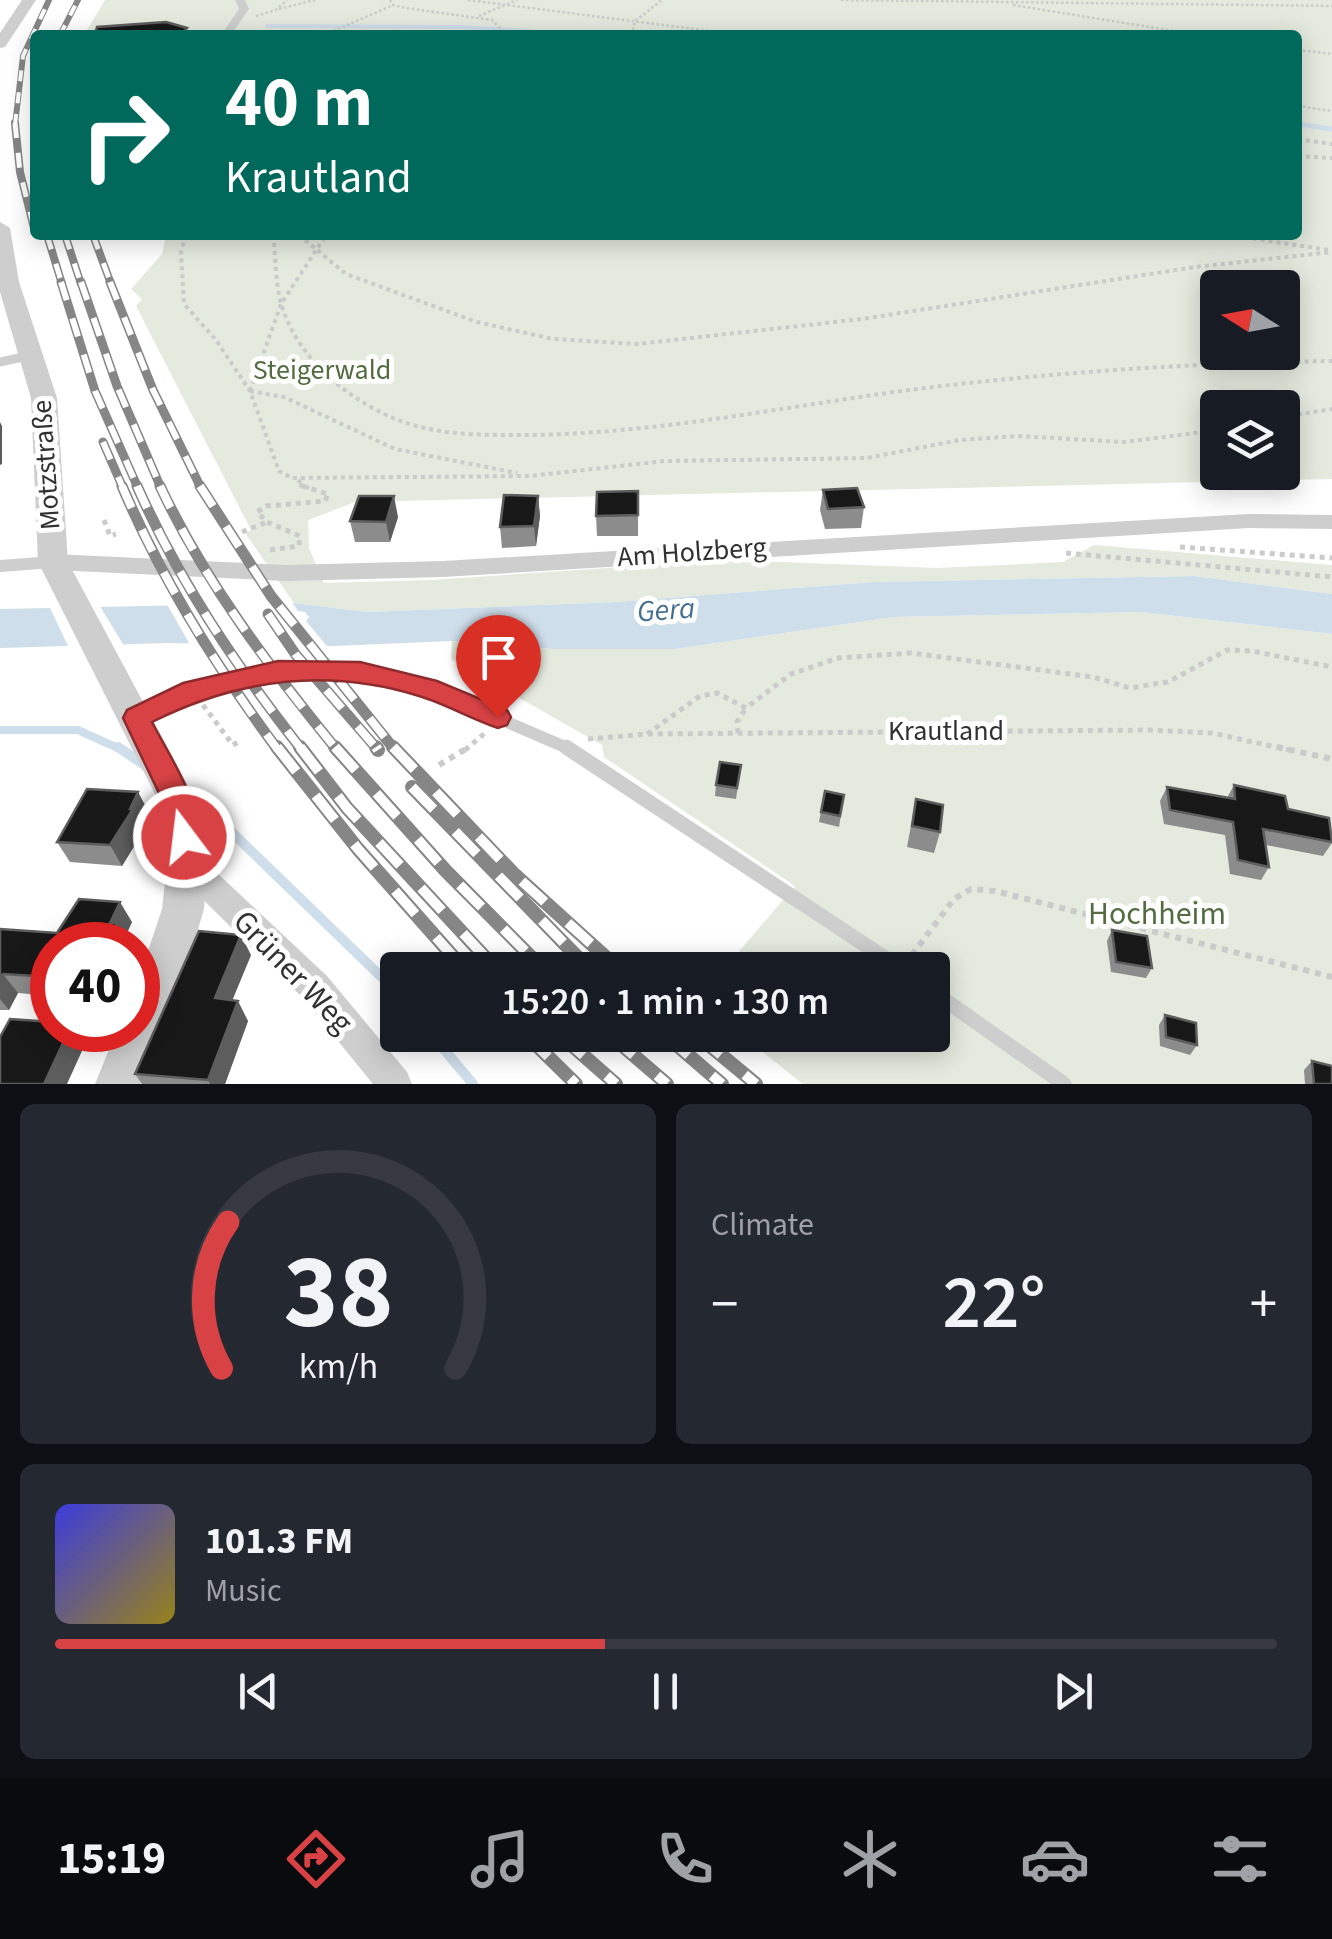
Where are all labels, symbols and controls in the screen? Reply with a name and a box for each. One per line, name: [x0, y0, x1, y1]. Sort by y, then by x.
text: 40 m: [225, 53, 373, 153]
icon: right: [60, 70, 190, 200]
text: Krautland: [225, 146, 412, 210]
north arrow: [1200, 270, 1300, 370]
map controls: [1200, 270, 1300, 490]
park label: Steigerwald: [253, 350, 391, 390]
button: layers: [1200, 390, 1300, 490]
street label: Motzstraße: [22, 399, 70, 531]
street label: Am Holzberg: [616, 527, 768, 577]
water label: Gera: [636, 587, 696, 633]
pin: [456, 615, 541, 718]
icon: arrive: [471, 630, 526, 685]
street label: Krautland: [888, 711, 1004, 751]
position arrow: [132, 785, 236, 889]
park label: Hochheim: [1088, 891, 1226, 937]
street label: Grüner Weg: [222, 900, 364, 1044]
speed limit sign: 40: [30, 922, 160, 1052]
text: 15:20 · 1 min · 130 m: [501, 975, 829, 1029]
text: Climate: [711, 1202, 814, 1248]
text: 38: [283, 1220, 393, 1368]
text: 22°: [942, 1250, 1046, 1357]
text: −: [711, 1266, 738, 1344]
text: +: [1250, 1266, 1277, 1344]
text: km/h: [298, 1341, 378, 1392]
text: 101.3 FM: [205, 1514, 353, 1568]
text: Music: [205, 1568, 282, 1614]
icon: previous: [231, 1664, 286, 1719]
icon: pause: [638, 1664, 693, 1719]
icon: next: [1046, 1664, 1101, 1719]
icon: directions: [281, 1824, 351, 1894]
icon: music: [465, 1824, 535, 1894]
icon: phone: [650, 1824, 720, 1894]
icon: climate: [835, 1824, 905, 1894]
icon: car: [1020, 1824, 1090, 1894]
icon: filters: [1205, 1824, 1275, 1894]
text: 15:19: [57, 1827, 166, 1891]

